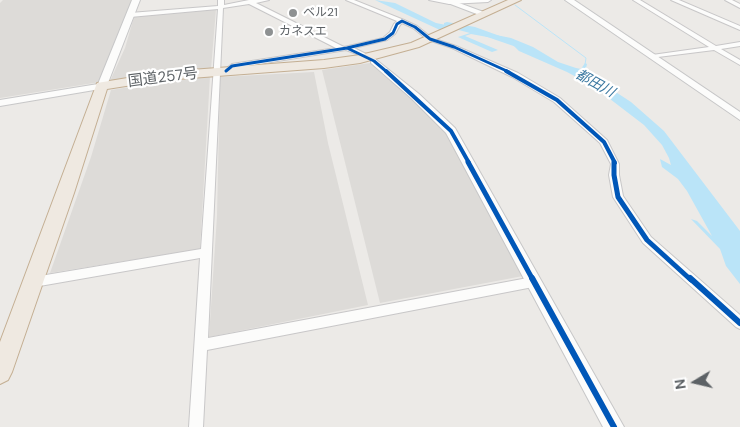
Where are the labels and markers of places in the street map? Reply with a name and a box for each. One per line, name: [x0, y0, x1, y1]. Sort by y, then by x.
place label: ベル21: [303, 6, 338, 20]
marker: ベル21: [287, 7, 299, 19]
place label: カネスエ: [279, 25, 327, 39]
marker: カネスエ: [263, 26, 275, 38]

